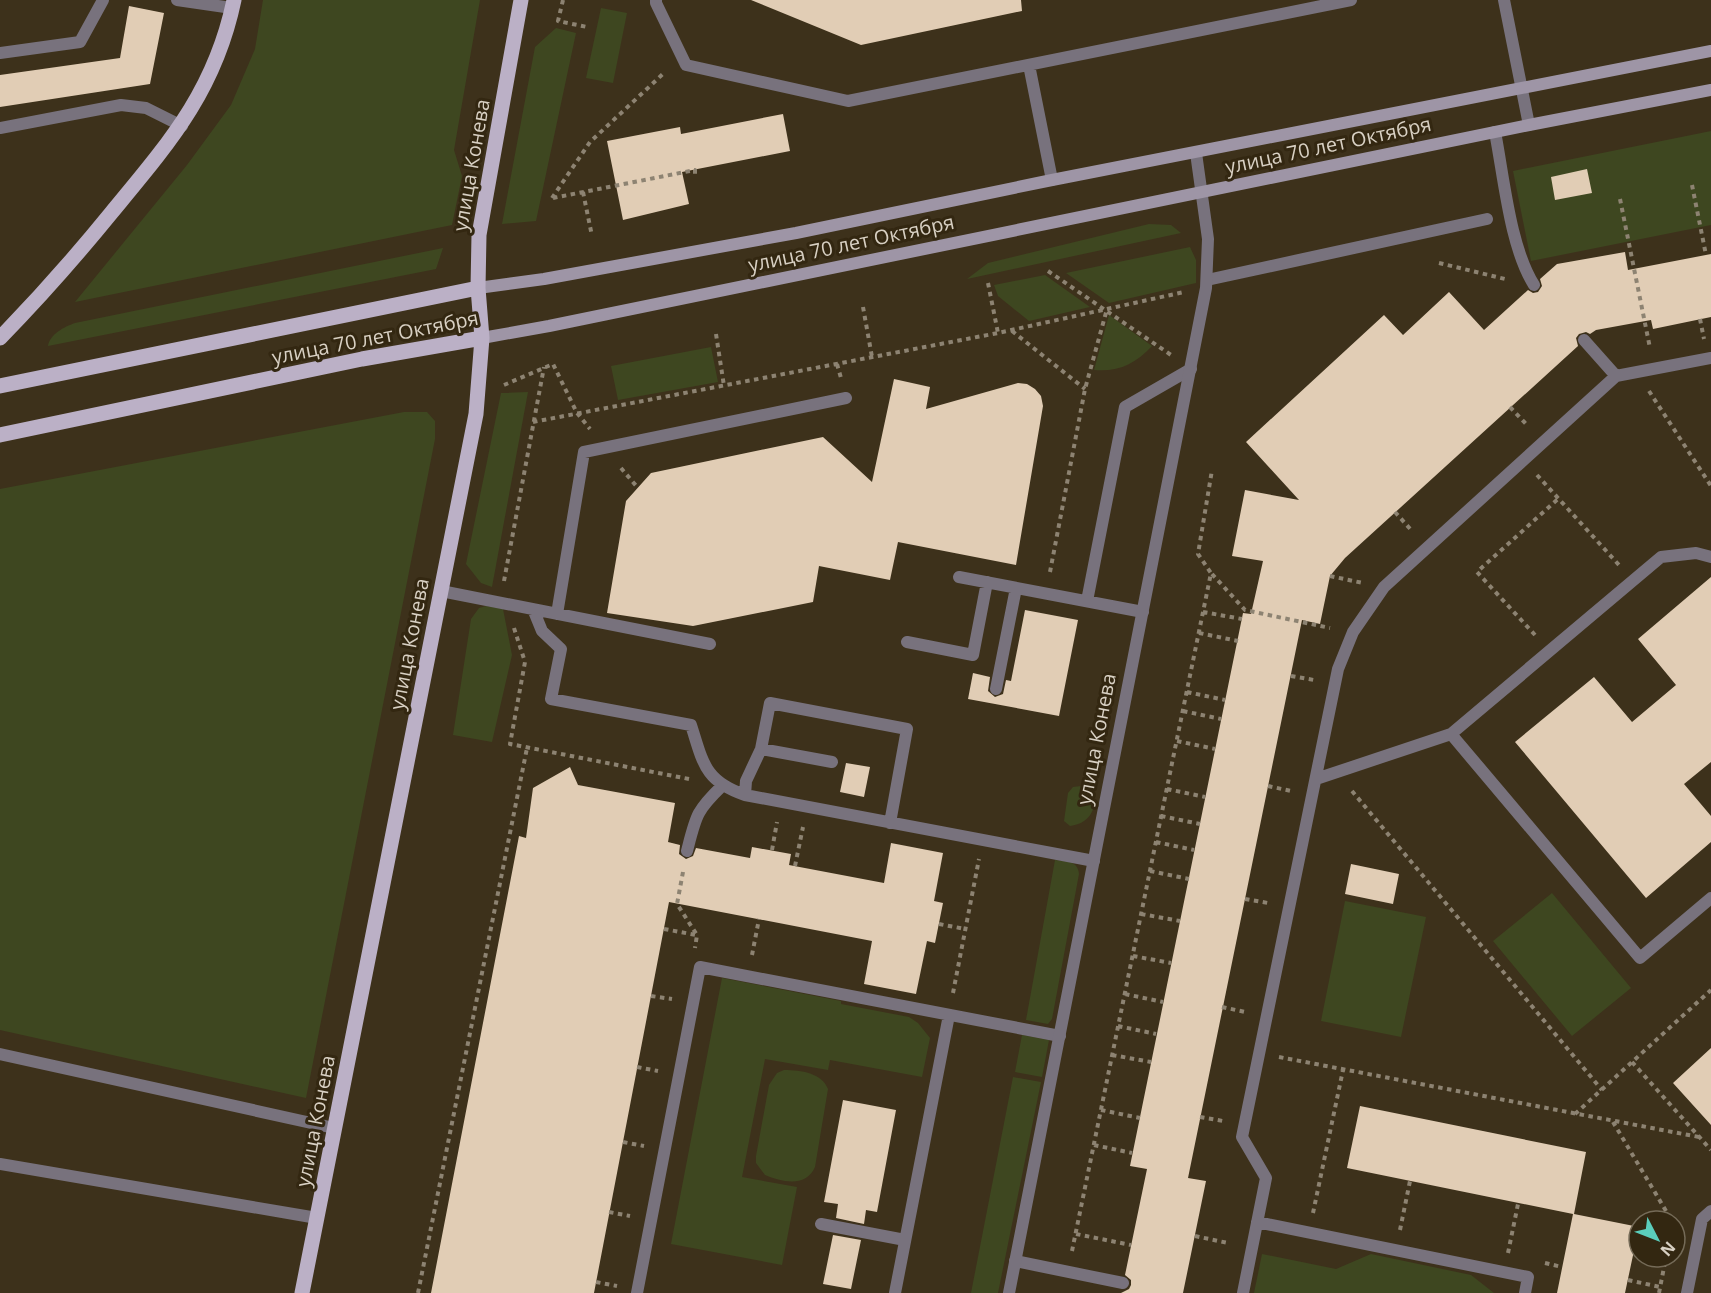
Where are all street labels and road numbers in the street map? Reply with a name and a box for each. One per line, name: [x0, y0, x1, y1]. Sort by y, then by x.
street label: улица Конева: [446, 97, 496, 233]
street label: улица 70 лет Октября: [1223, 110, 1433, 180]
street label: улица 70 лет Октября: [746, 208, 956, 278]
street label: улица 70 лет Октября: [269, 304, 481, 370]
street label: улица Конева: [383, 576, 435, 712]
street label: улица Конева: [1070, 671, 1122, 807]
street label: улица Конева: [289, 1053, 341, 1189]

